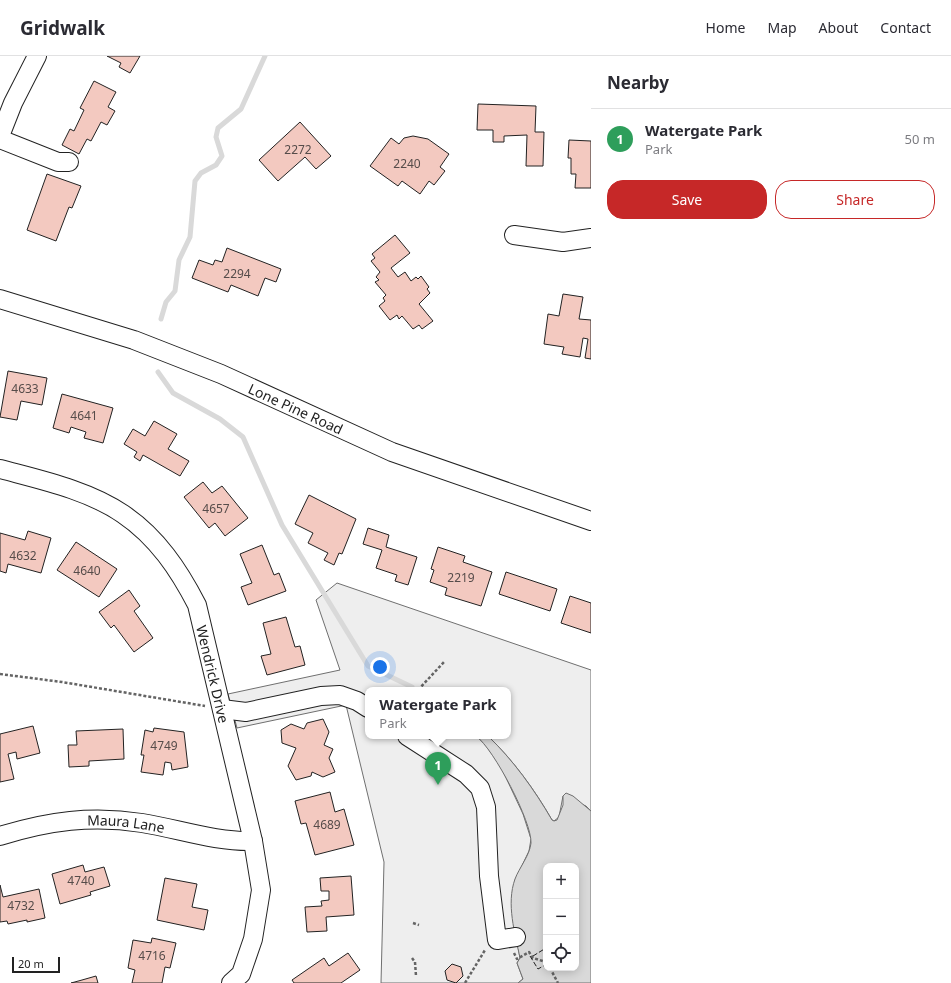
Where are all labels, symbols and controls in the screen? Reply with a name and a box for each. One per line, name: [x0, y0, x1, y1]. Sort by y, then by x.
text: Gridwalk: [20, 15, 105, 41]
text: Home: [706, 18, 745, 37]
text: Map: [767, 18, 797, 37]
text: About: [819, 18, 858, 37]
text: Contact: [880, 18, 931, 37]
text: Nearby: [607, 71, 669, 94]
text: Watergate Park: [645, 120, 762, 140]
text: 1: [616, 130, 624, 148]
text: 50 m: [905, 130, 935, 148]
text: Park: [645, 140, 672, 158]
house number: 2272: [284, 141, 312, 158]
house number: 2240: [393, 155, 421, 172]
button: Save: [607, 180, 767, 219]
button: Share: [775, 180, 935, 219]
house number: 2294: [223, 265, 251, 282]
street label: Lone Pine Road: [246, 378, 346, 438]
house number: 4633: [11, 380, 39, 397]
house number: 4641: [70, 407, 98, 424]
house number: 4657: [202, 500, 230, 517]
house number: 4632: [9, 547, 37, 564]
house number: 4640: [73, 562, 101, 579]
house number: 2219: [447, 569, 475, 586]
street label: Wendrick Drive: [193, 623, 234, 725]
your location: [370, 657, 390, 677]
popup: [365, 687, 511, 739]
text: Watergate Park: [379, 694, 497, 714]
text: Park: [379, 714, 407, 732]
house number: 4749: [150, 737, 178, 754]
pin: 1: [425, 752, 451, 785]
street label: Maura Lane: [87, 810, 167, 837]
house number: 4689: [313, 816, 341, 833]
map controls: [543, 863, 579, 971]
button: +: [543, 863, 579, 899]
house number: 4740: [67, 872, 95, 889]
house number: 4732: [7, 897, 35, 914]
button: −: [543, 899, 579, 935]
button: locate: [543, 935, 579, 971]
house number: 4716: [138, 947, 166, 964]
scale bar: [12, 955, 60, 974]
text: 20 m: [18, 956, 44, 971]

